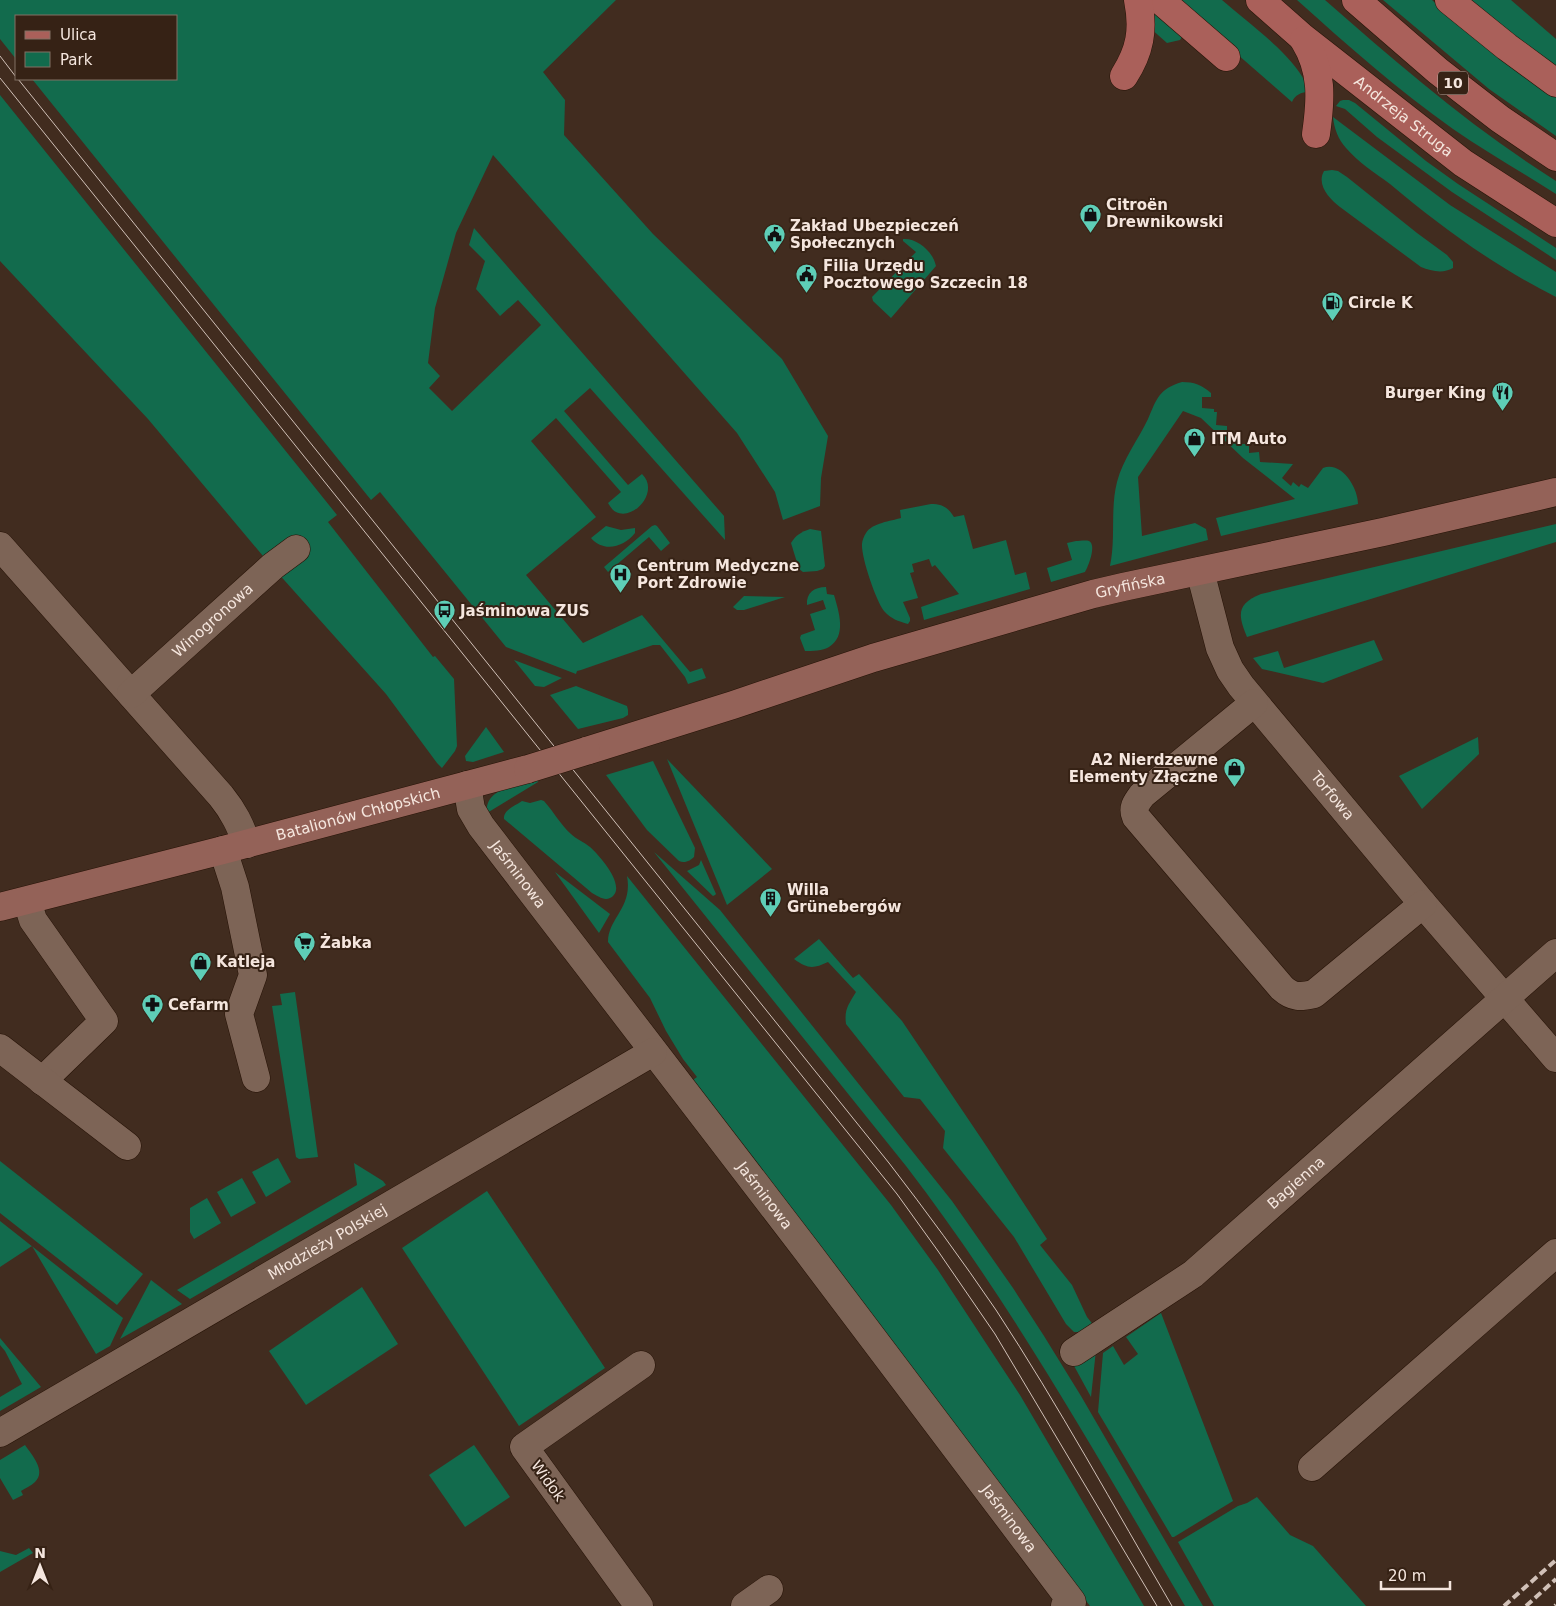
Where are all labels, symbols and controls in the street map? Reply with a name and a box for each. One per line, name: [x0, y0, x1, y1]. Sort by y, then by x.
legend: [15, 15, 178, 80]
text: Ulica: [60, 26, 97, 44]
text: Park: [60, 51, 93, 69]
street label: Andrzeja Struga: [1351, 72, 1457, 161]
road number: 10: [1438, 72, 1468, 95]
place label: Citroën Drewnikowski: [1106, 196, 1223, 231]
shop icon: Citroën Drewnikowski: [1078, 202, 1102, 233]
place label: Zakład Ubezpieczeń Społecznych: [790, 217, 959, 252]
public building icon: Zakład Ubezpieczeń Społecznych: [762, 223, 786, 254]
place label: Filia Urzędu Pocztowego Szczecin 18: [823, 257, 1028, 292]
public building icon: Filia Urzędu Pocztowego Szczecin 18: [795, 263, 819, 294]
fuel station icon: Circle K: [1320, 291, 1344, 322]
place label: Circle K: [1348, 294, 1414, 312]
restaurant icon: Burger King: [1490, 381, 1514, 412]
place label: Burger King: [1385, 384, 1486, 402]
shop icon: ITM Auto: [1183, 427, 1207, 458]
place label: ITM Auto: [1211, 430, 1287, 448]
place label: Centrum Medyczne Port Zdrowie: [637, 557, 799, 592]
hospital icon: Centrum Medyczne Port Zdrowie: [609, 563, 633, 594]
street label: Gryfińska: [1093, 569, 1167, 602]
street label: Winogronowa: [169, 579, 257, 661]
bus stop icon: Jaśminowa ZUS: [432, 599, 456, 630]
place label: Jaśminowa ZUS: [459, 602, 589, 620]
place label: A2 Nierdzewne Elementy Złączne: [1069, 751, 1218, 786]
shop icon: A2 Nierdzewne Elementy Złączne: [1222, 757, 1246, 788]
street label: Torfowa: [1306, 767, 1358, 824]
street label: Batalionów Chłopskich: [274, 784, 442, 845]
street label: Jaśminowa: [486, 836, 550, 912]
place label: Willa Grünebergów: [787, 881, 902, 916]
building icon: Willa Grünebergów: [759, 887, 783, 918]
supermarket icon: Żabka: [292, 931, 316, 962]
place label: Żabka: [320, 933, 372, 952]
shop icon: Katleja: [188, 950, 212, 981]
place label: Katleja: [216, 953, 276, 971]
pharmacy icon: Cefarm: [140, 993, 164, 1024]
place label: Cefarm: [168, 996, 229, 1014]
street label: Bagienna: [1264, 1153, 1329, 1213]
street label: Jaśminowa: [732, 1158, 796, 1233]
street label: Młodzieży Polskiej: [265, 1200, 390, 1284]
street label: Widok: [527, 1457, 569, 1505]
street label: Jaśminowa: [977, 1480, 1040, 1556]
north arrow: [15, 1541, 65, 1591]
text: N: [34, 1545, 46, 1561]
scale bar: [1381, 1558, 1450, 1590]
text: 20 m: [1388, 1567, 1426, 1585]

